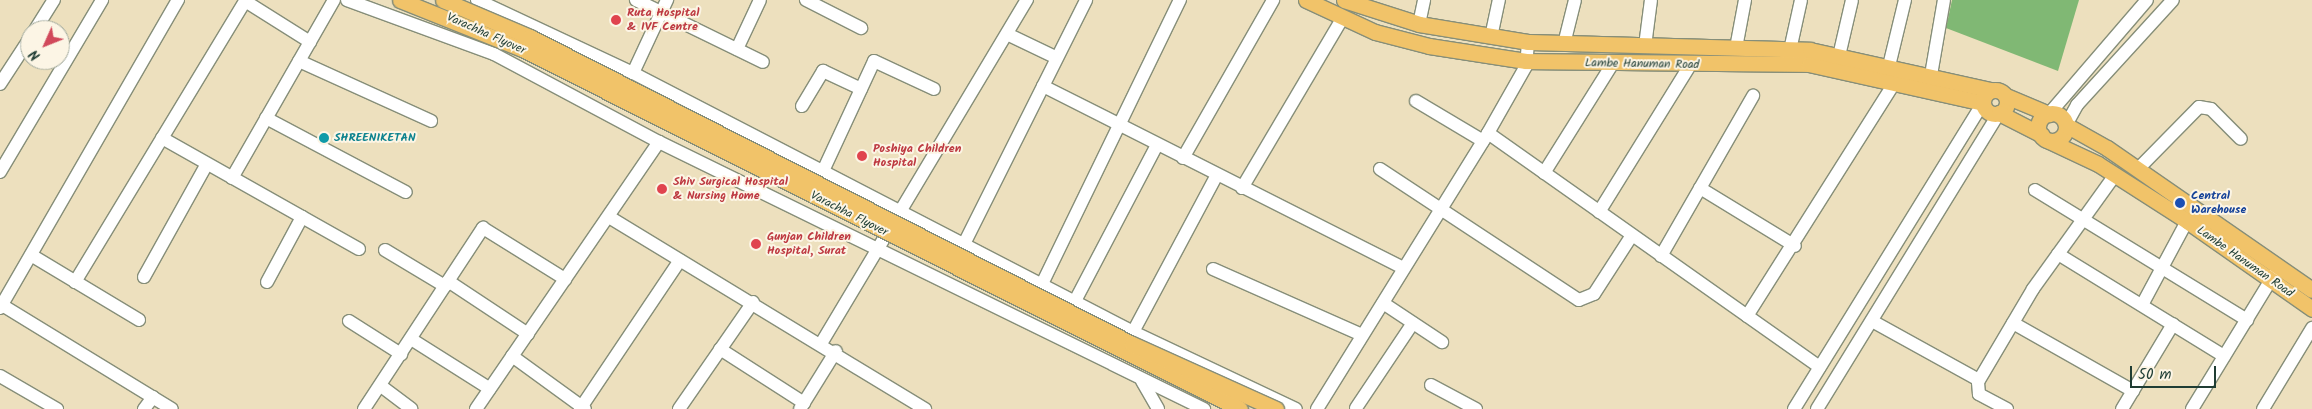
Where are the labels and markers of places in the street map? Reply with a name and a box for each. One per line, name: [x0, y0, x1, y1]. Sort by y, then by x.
place label: Ruta Hospital & IVF Centre: [627, 6, 699, 34]
marker: Ruta Hospital & IVF Centre: [609, 13, 623, 27]
place label: SHREENIKETAN: [334, 131, 416, 145]
marker: SHREENIKETAN: [318, 132, 330, 144]
place label: Poshiya Children Hospital: [873, 142, 961, 170]
marker: Poshiya Children Hospital: [855, 149, 869, 163]
place label: Shiv Surgical Hospital & Nursing Home: [673, 175, 788, 203]
marker: Shiv Surgical Hospital & Nursing Home: [655, 182, 669, 196]
place label: Central Warehouse: [2191, 189, 2246, 217]
marker: Central Warehouse: [2173, 196, 2187, 210]
place label: Gunjan Children Hospital, Surat: [767, 230, 851, 258]
marker: Gunjan Children Hospital, Surat: [749, 237, 763, 251]

